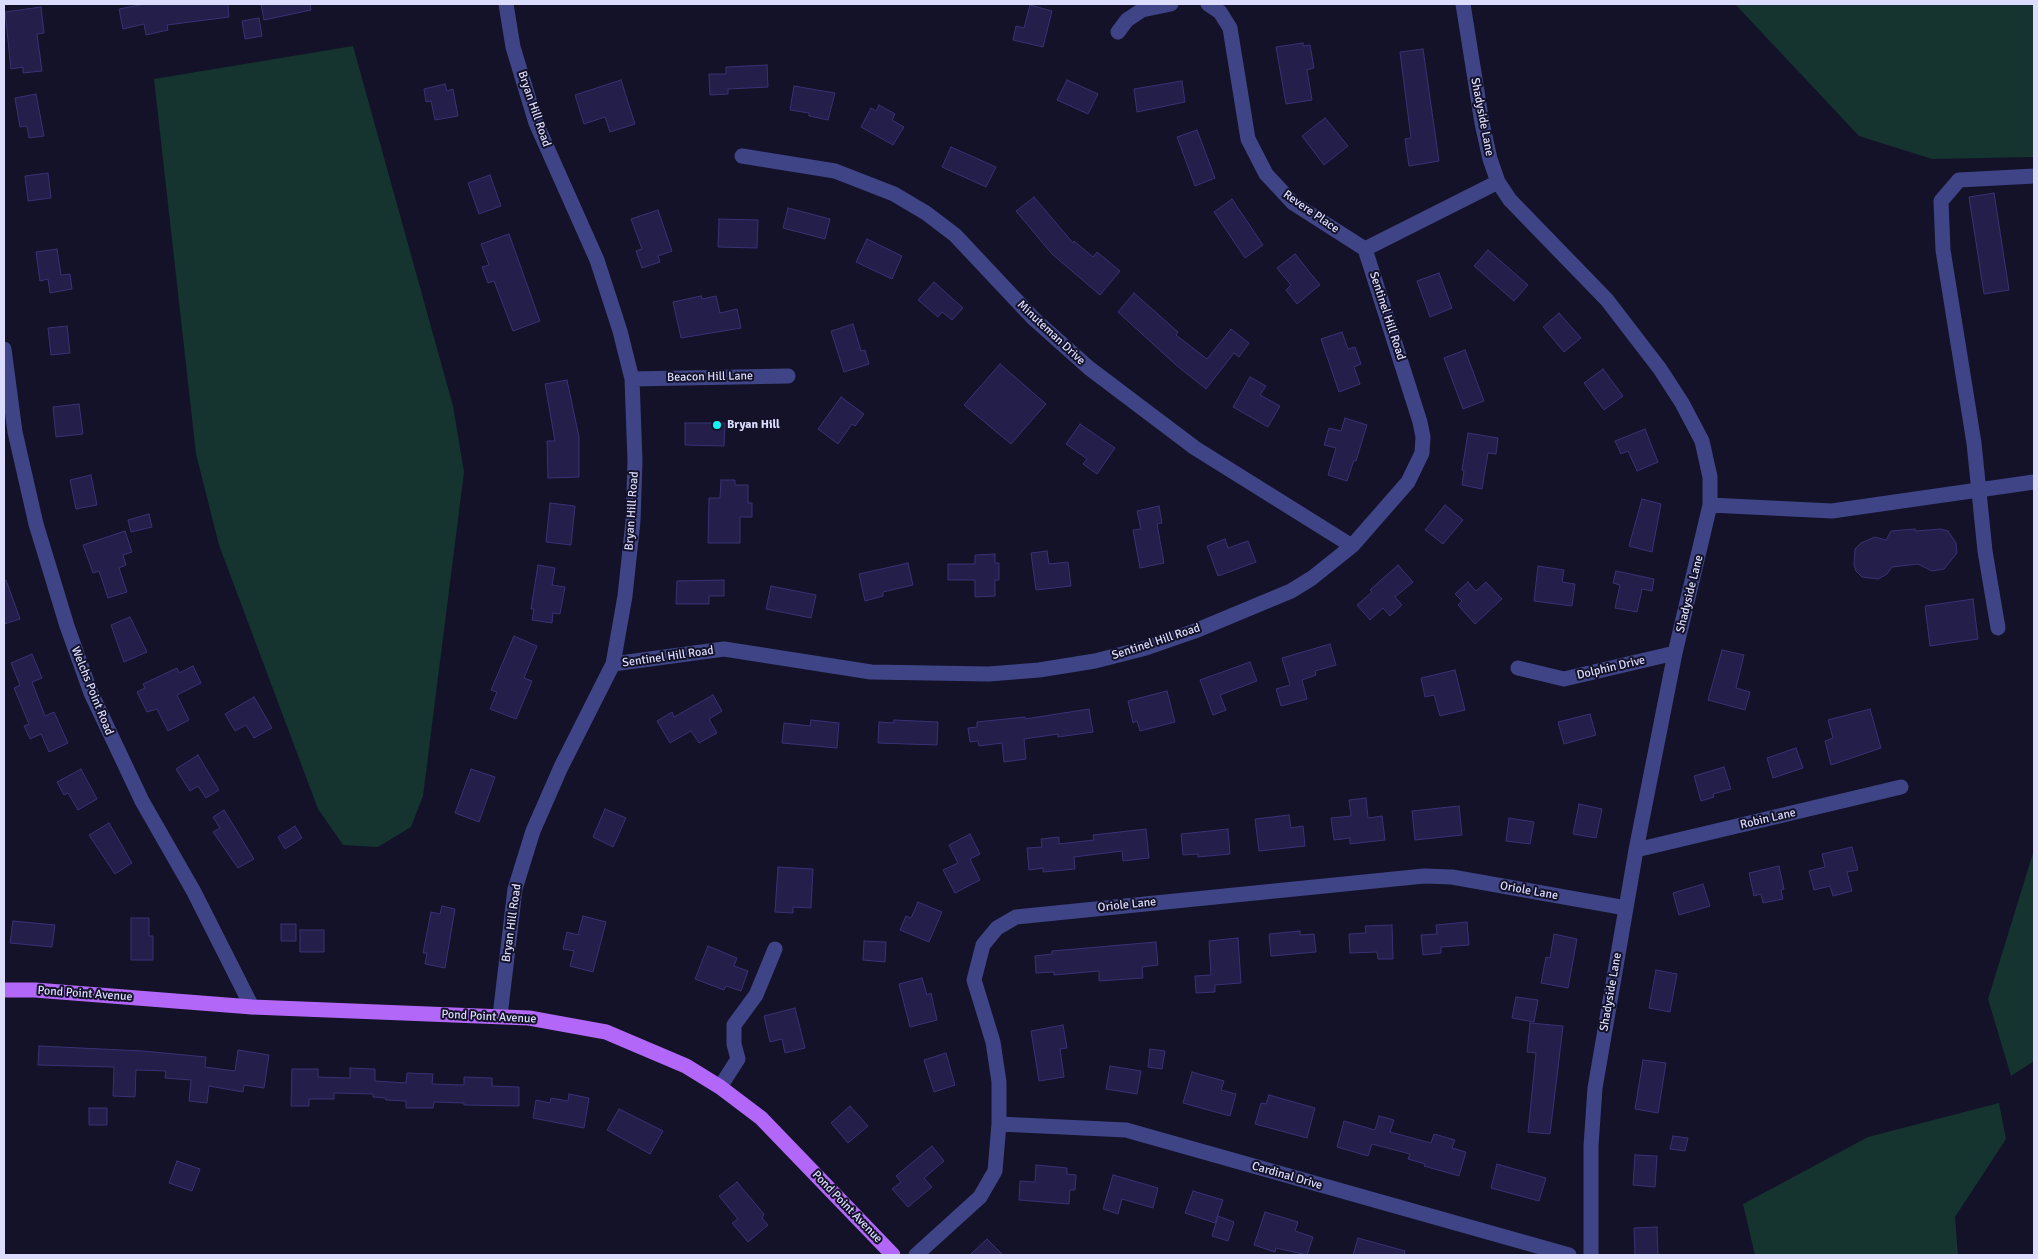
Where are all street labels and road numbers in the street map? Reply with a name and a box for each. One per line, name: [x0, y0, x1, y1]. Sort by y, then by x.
street label: Bryan Hill Road: [514, 69, 554, 149]
street label: Shadyside Lane: [1467, 77, 1497, 157]
street label: Revere Place: [1280, 187, 1342, 237]
street label: Sentinel Hill Road: [1366, 270, 1408, 362]
street label: Minuteman Drive: [1014, 298, 1088, 368]
street label: Beacon Hill Lane: [667, 369, 753, 385]
street label: Bryan Hill Road: [622, 471, 642, 551]
street label: Shadyside Lane: [1673, 554, 1707, 634]
street label: Sentinel Hill Road: [1110, 621, 1202, 663]
street label: Sentinel Hill Road: [621, 643, 715, 671]
street label: Welchs Point Road: [68, 645, 116, 737]
street label: Dolphin Drive: [1575, 653, 1647, 683]
street label: Robin Lane: [1739, 806, 1797, 832]
street label: Oriole Lane: [1499, 879, 1559, 903]
street label: Bryan Hill Road: [499, 883, 525, 963]
street label: Oriole Lane: [1097, 895, 1157, 915]
street label: Shadyside Lane: [1597, 952, 1625, 1032]
street label: Pond Point Avenue: [37, 983, 133, 1005]
street label: Pond Point Avenue: [441, 1007, 537, 1027]
street label: Cardinal Drive: [1250, 1159, 1324, 1193]
street label: Pond Point Avenue: [809, 1168, 885, 1246]

